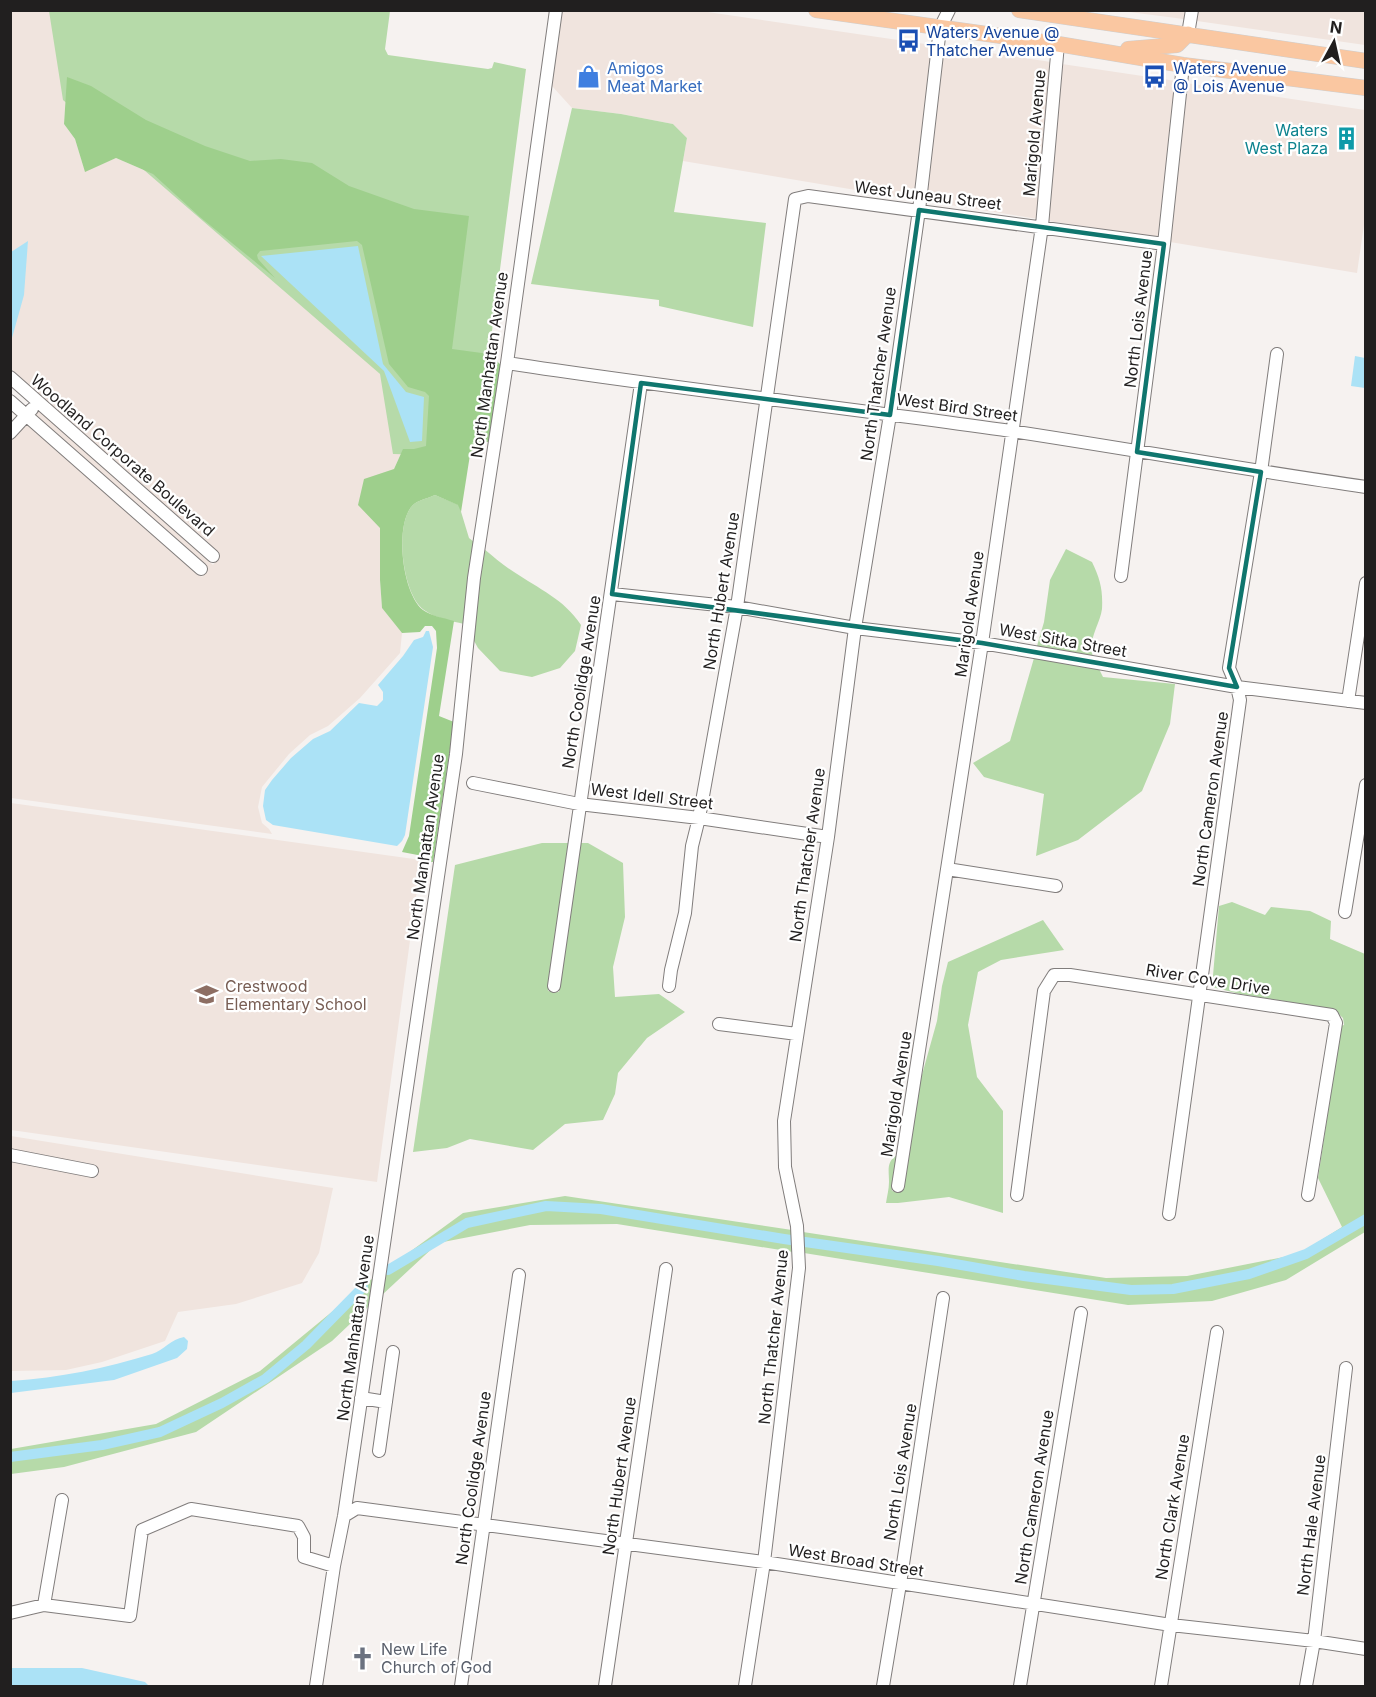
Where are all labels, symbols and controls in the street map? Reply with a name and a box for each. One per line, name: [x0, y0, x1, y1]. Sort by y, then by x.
north arrow: [1304, 12, 1364, 72]
text: N: [1329, 16, 1344, 38]
place label: Waters Avenue @ Thatcher Avenue: [926, 22, 1059, 60]
bus stop icon: Waters Avenue @ Thatcher Avenue: [895, 28, 921, 54]
place label: Amigos Meat Market: [607, 58, 702, 96]
place label: Waters Avenue @ Lois Avenue: [1173, 58, 1287, 96]
shop icon: Amigos Meat Market: [576, 64, 602, 90]
bus stop icon: Waters Avenue @ Lois Avenue: [1142, 64, 1168, 90]
street label: Marigold Avenue: [1018, 69, 1050, 197]
place label: Waters West Plaza: [1245, 120, 1328, 158]
building icon: Waters West Plaza: [1333, 126, 1359, 152]
street label: West Juneau Street: [853, 176, 1003, 214]
street label: North Lois Avenue: [1120, 249, 1156, 389]
street label: North Manhattan Avenue: [466, 271, 512, 459]
street label: North Thatcher Avenue: [856, 286, 900, 462]
street label: Woodland Corporate Boulevard: [27, 370, 219, 540]
street label: West Bird Street: [895, 389, 1019, 425]
street label: North Hubert Avenue: [699, 511, 743, 671]
street label: Marigold Avenue: [950, 550, 988, 678]
street label: North Coolidge Avenue: [557, 594, 605, 770]
street label: West Sitka Street: [998, 619, 1128, 661]
street label: North Cameron Avenue: [1188, 710, 1232, 888]
street label: North Manhattan Avenue: [402, 753, 448, 941]
street label: North Thatcher Avenue: [785, 767, 829, 943]
street label: West Idell Street: [590, 779, 714, 813]
street label: River Cove Drive: [1144, 959, 1272, 999]
place label: Crestwood Elementary School: [225, 976, 367, 1014]
school or university icon: Crestwood Elementary School: [194, 982, 220, 1008]
street label: Marigold Avenue: [876, 1030, 916, 1158]
street label: North Manhattan Avenue: [332, 1234, 378, 1422]
street label: North Thatcher Avenue: [754, 1249, 792, 1425]
street label: North Coolidge Avenue: [451, 1390, 495, 1566]
street label: North Hubert Avenue: [598, 1395, 640, 1557]
street label: North Lois Avenue: [879, 1402, 921, 1542]
street label: North Cameron Avenue: [1010, 1408, 1058, 1586]
street label: North Clark Avenue: [1151, 1433, 1193, 1581]
street label: North Hale Avenue: [1292, 1453, 1330, 1597]
street label: West Broad Street: [787, 1539, 925, 1581]
place label: New Life Church of God: [381, 1639, 492, 1677]
church icon: New Life Church of God: [350, 1645, 376, 1671]

